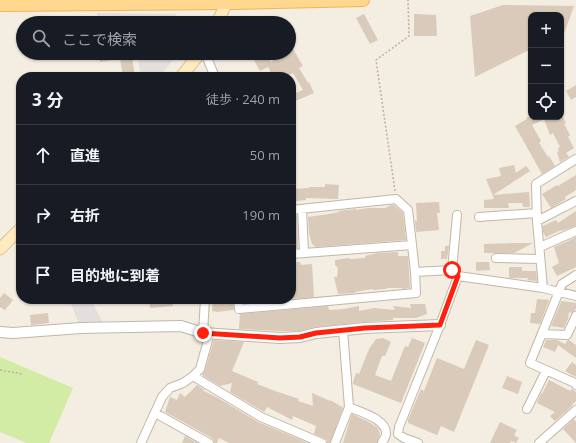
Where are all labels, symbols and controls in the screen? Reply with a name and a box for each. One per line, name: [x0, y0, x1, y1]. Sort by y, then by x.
map controls: [528, 12, 564, 120]
button: +: [528, 12, 564, 48]
search box: [16, 16, 296, 60]
icon: search: [30, 27, 52, 49]
text: ここで検索: [62, 29, 137, 49]
button: −: [528, 48, 564, 84]
button: locate: [528, 84, 564, 120]
text: 3 分: [32, 88, 63, 111]
text: 徒歩 · 240 m: [206, 90, 280, 108]
icon: ahead: [32, 144, 54, 166]
text: 直進: [70, 145, 100, 165]
text: 50 m: [250, 146, 280, 164]
icon: right: [32, 204, 54, 226]
text: 右折: [70, 205, 100, 225]
text: 190 m: [242, 206, 280, 224]
route start: [443, 261, 461, 279]
icon: arrive: [32, 264, 54, 286]
text: 目的地に到着: [70, 265, 160, 285]
route end: [194, 324, 212, 342]

